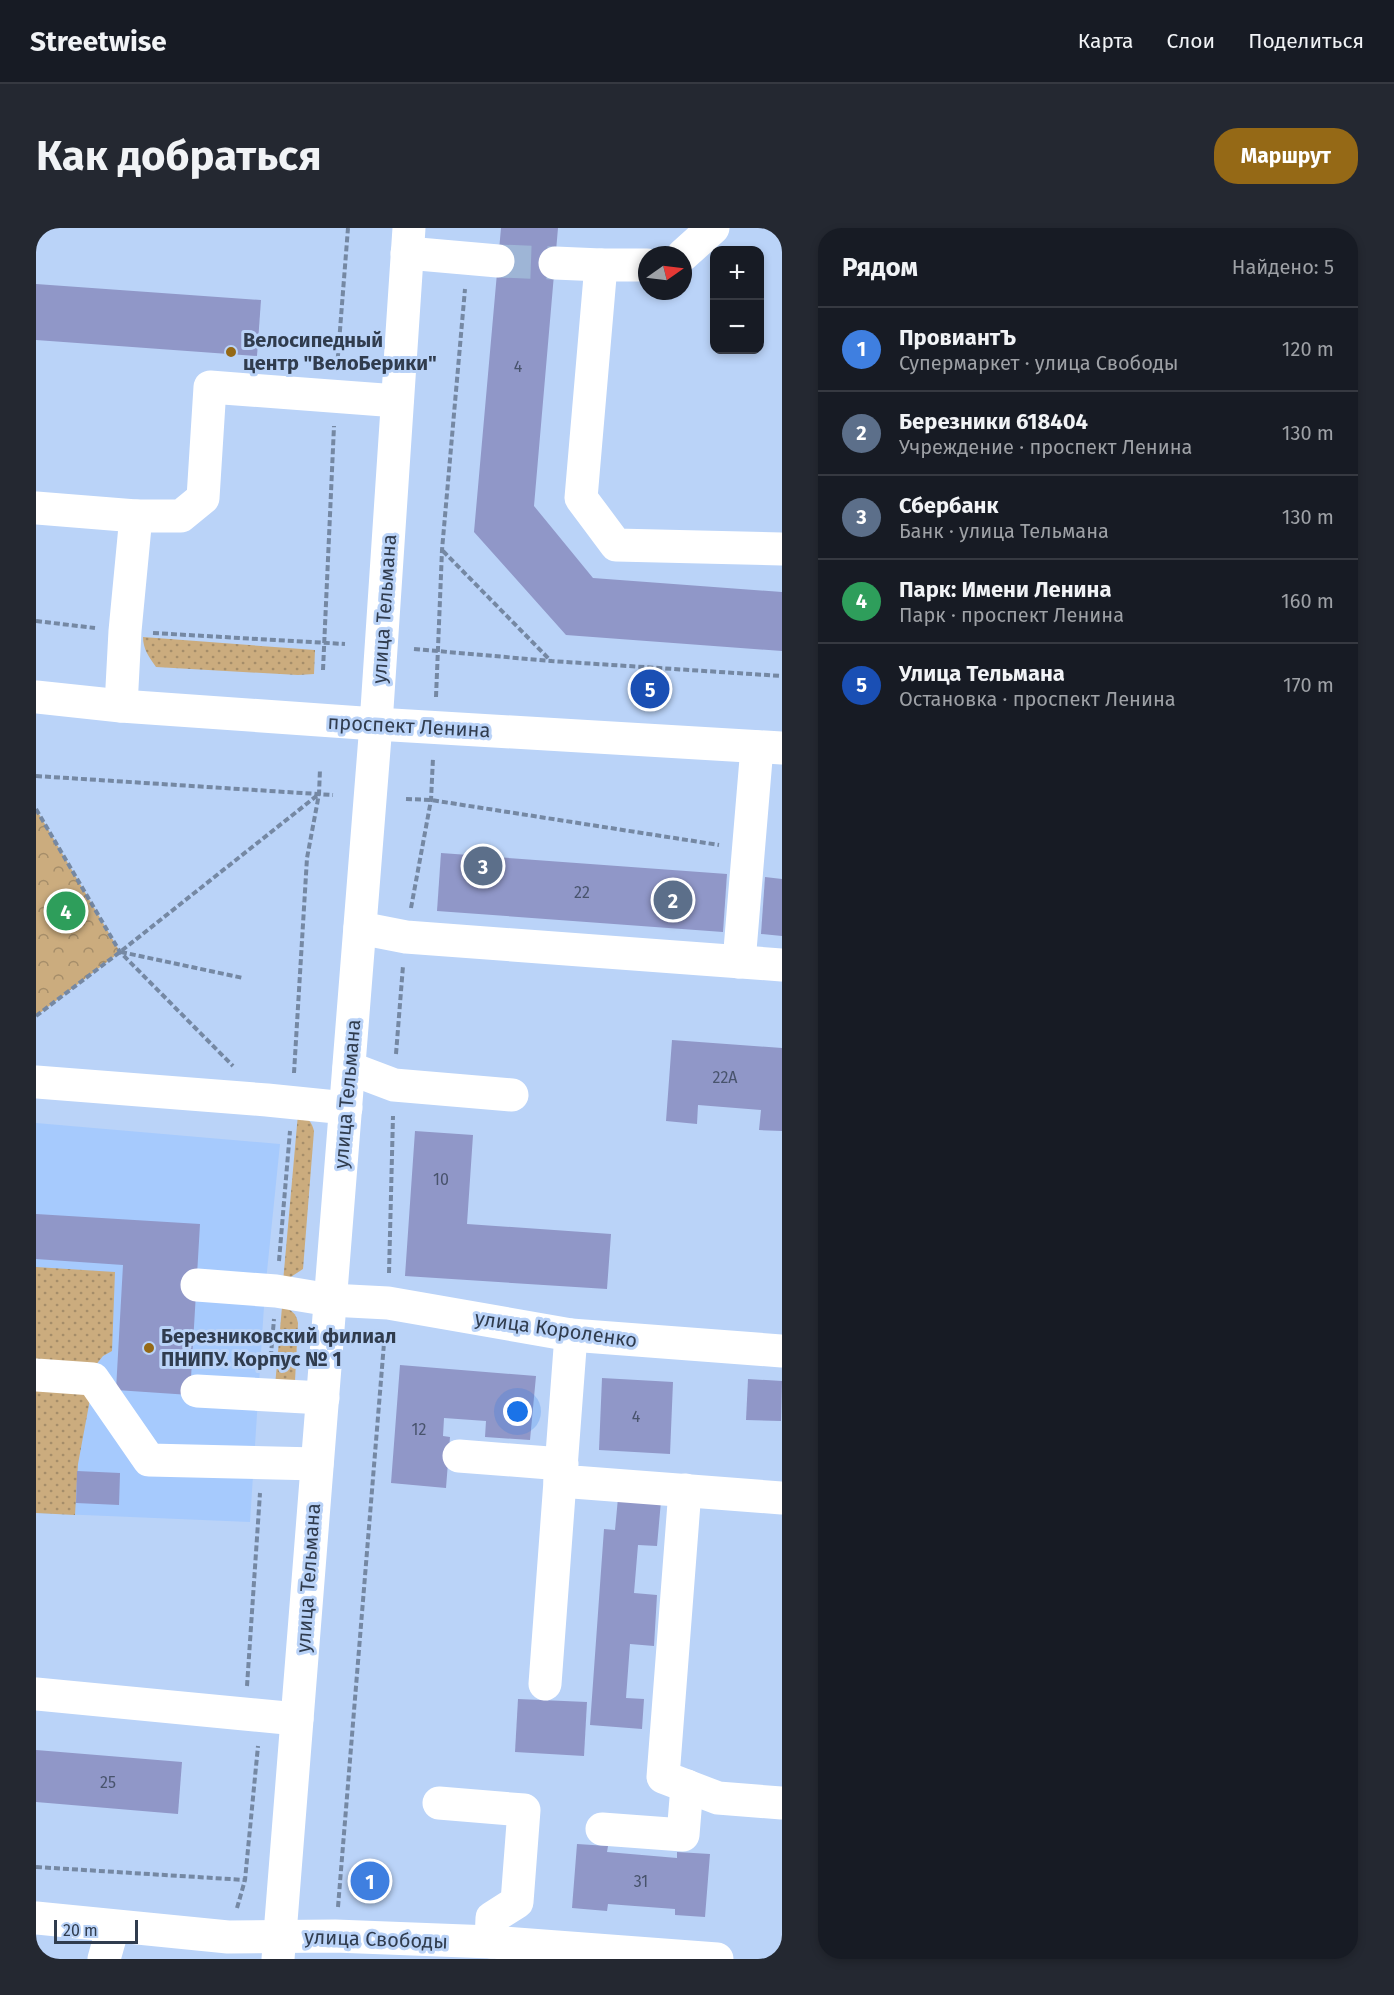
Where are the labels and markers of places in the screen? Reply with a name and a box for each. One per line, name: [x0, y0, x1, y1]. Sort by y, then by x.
place label: Велосипедный центр "ВелоБерики": [243, 328, 437, 375]
marker: Велосипедный центр "ВелоБерики": [224, 345, 238, 359]
pin: 5: [630, 666, 670, 712]
pin: 3: [464, 844, 502, 888]
pin: 2: [654, 878, 692, 922]
pin: 4: [46, 888, 86, 934]
place label: Березниковский филиал ПНИПУ. Корпус № 1: [161, 1324, 396, 1371]
marker: Березниковский филиал ПНИПУ. Корпус № 1: [142, 1341, 156, 1355]
pin: 1: [350, 1858, 390, 1904]

